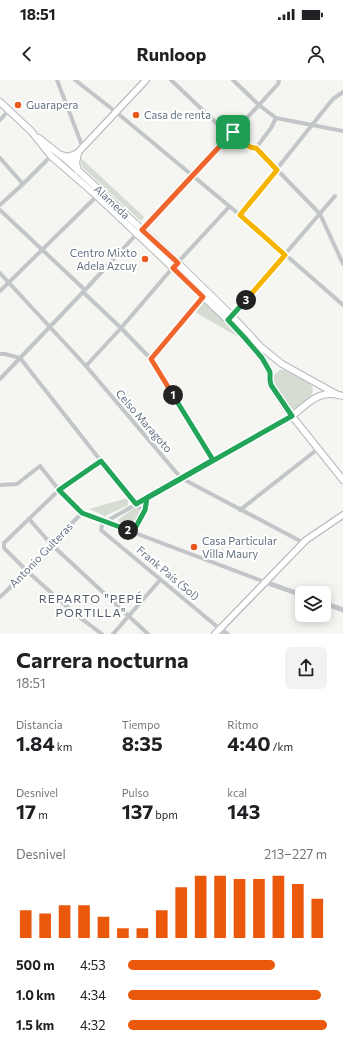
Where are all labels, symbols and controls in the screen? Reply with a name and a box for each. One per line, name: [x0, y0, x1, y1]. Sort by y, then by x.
text: 18:51: [20, 5, 56, 23]
icon: back: [16, 43, 38, 65]
text: Runloop: [137, 43, 206, 65]
icon: person: [305, 43, 327, 65]
place label: Guarapera: [26, 98, 78, 111]
marker: Guarapera: [13, 100, 23, 110]
place label: Casa de renta: [144, 108, 211, 121]
marker: Casa de renta: [131, 110, 141, 120]
pin: [216, 115, 250, 149]
icon: arrive: [222, 121, 244, 143]
street label: Alameda: [92, 182, 133, 221]
place label: Centro Mixto Adela Azcuy: [70, 246, 137, 272]
marker: Centro Mixto Adela Azcuy: [140, 254, 150, 264]
pin: 3: [236, 290, 256, 310]
text: 3: [243, 293, 249, 306]
pin: 1: [163, 385, 183, 405]
street label: Celso Maragoto: [113, 386, 176, 455]
text: 1: [171, 388, 175, 401]
street label: Antonio Gulteras: [6, 520, 75, 590]
pin: 2: [118, 520, 138, 540]
text: 2: [125, 523, 131, 536]
place label: Casa Particular Villa Maury: [202, 534, 278, 560]
marker: Casa Particular Villa Maury: [189, 542, 199, 552]
street label: Frank País (Sol): [134, 543, 202, 602]
map controls: [295, 586, 331, 622]
button: layers: [295, 586, 331, 622]
district label: REPARTO "PEPÉ PORTILLA": [39, 591, 143, 619]
text: Carrera nocturna: [16, 646, 188, 673]
button: share: [285, 647, 327, 689]
text: 18:51: [16, 675, 46, 691]
text: Distancia: [16, 718, 63, 731]
text: Tiempo: [122, 718, 160, 731]
text: Ritmo: [227, 718, 258, 731]
text: 1.84: [16, 731, 55, 755]
text: 8:35: [122, 731, 163, 755]
text: 4:40: [227, 731, 270, 755]
text: km: [55, 740, 72, 753]
text: /km: [270, 740, 293, 753]
text: Desnivel: [16, 786, 58, 799]
text: Pulso: [122, 786, 149, 799]
text: kcal: [227, 786, 247, 799]
text: 17: [16, 799, 36, 823]
text: 137: [122, 799, 153, 823]
text: 143: [227, 799, 260, 823]
text: m: [36, 808, 48, 821]
text: bpm: [153, 808, 178, 821]
text: Desnivel: [16, 846, 66, 862]
text: 213–227 m: [264, 846, 327, 862]
text: 500 m: [16, 957, 55, 973]
text: 4:53: [80, 957, 106, 973]
text: 1.0 km: [16, 987, 55, 1003]
text: 4:34: [80, 987, 106, 1003]
text: 1.5 km: [16, 1017, 54, 1033]
text: 4:32: [80, 1017, 105, 1033]

